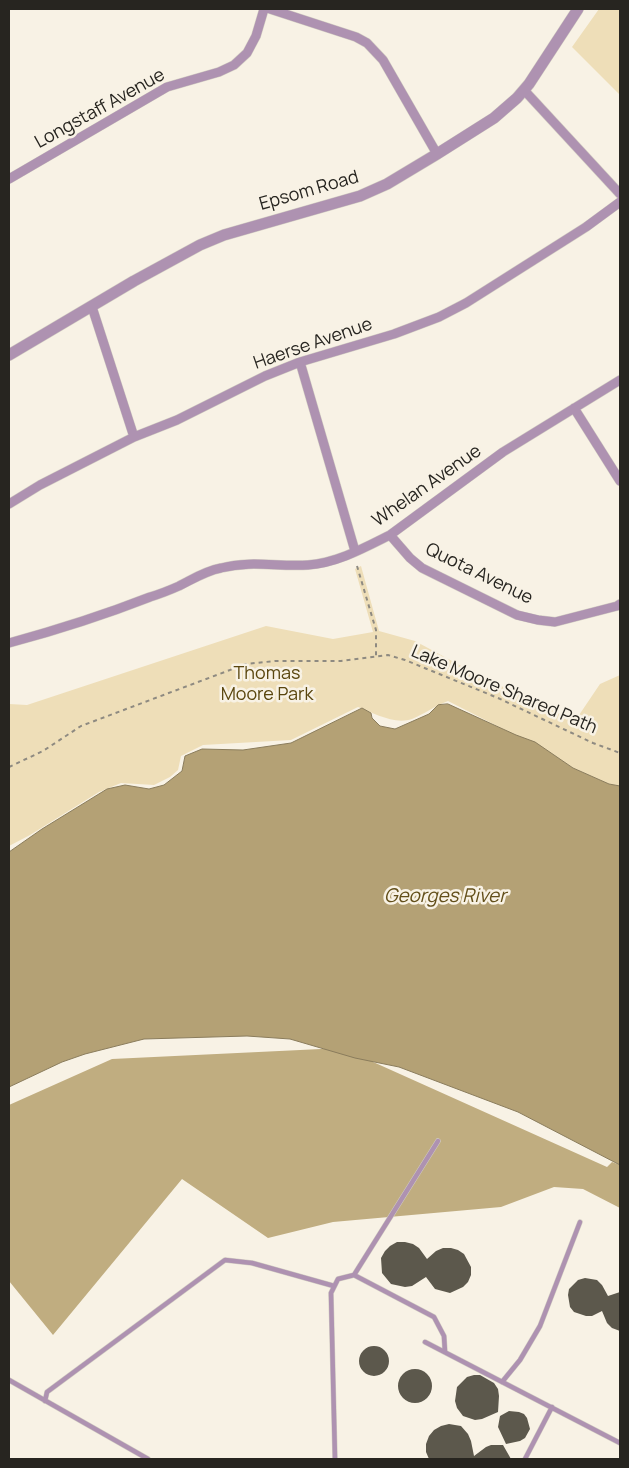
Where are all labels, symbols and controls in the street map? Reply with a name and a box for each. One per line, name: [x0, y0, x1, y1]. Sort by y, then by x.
street label: Longstaff Avenue: [31, 64, 169, 154]
street label: Epsom Road: [257, 166, 361, 216]
street label: Haerse Avenue: [251, 314, 375, 374]
street label: Whelan Avenue: [368, 440, 486, 532]
street label: Quota Avenue: [422, 539, 536, 609]
street label: Lake Moore Shared Path: [408, 641, 600, 739]
park label: Thomas Moore Park: [221, 663, 313, 706]
water label: Georges River: [384, 886, 506, 908]

